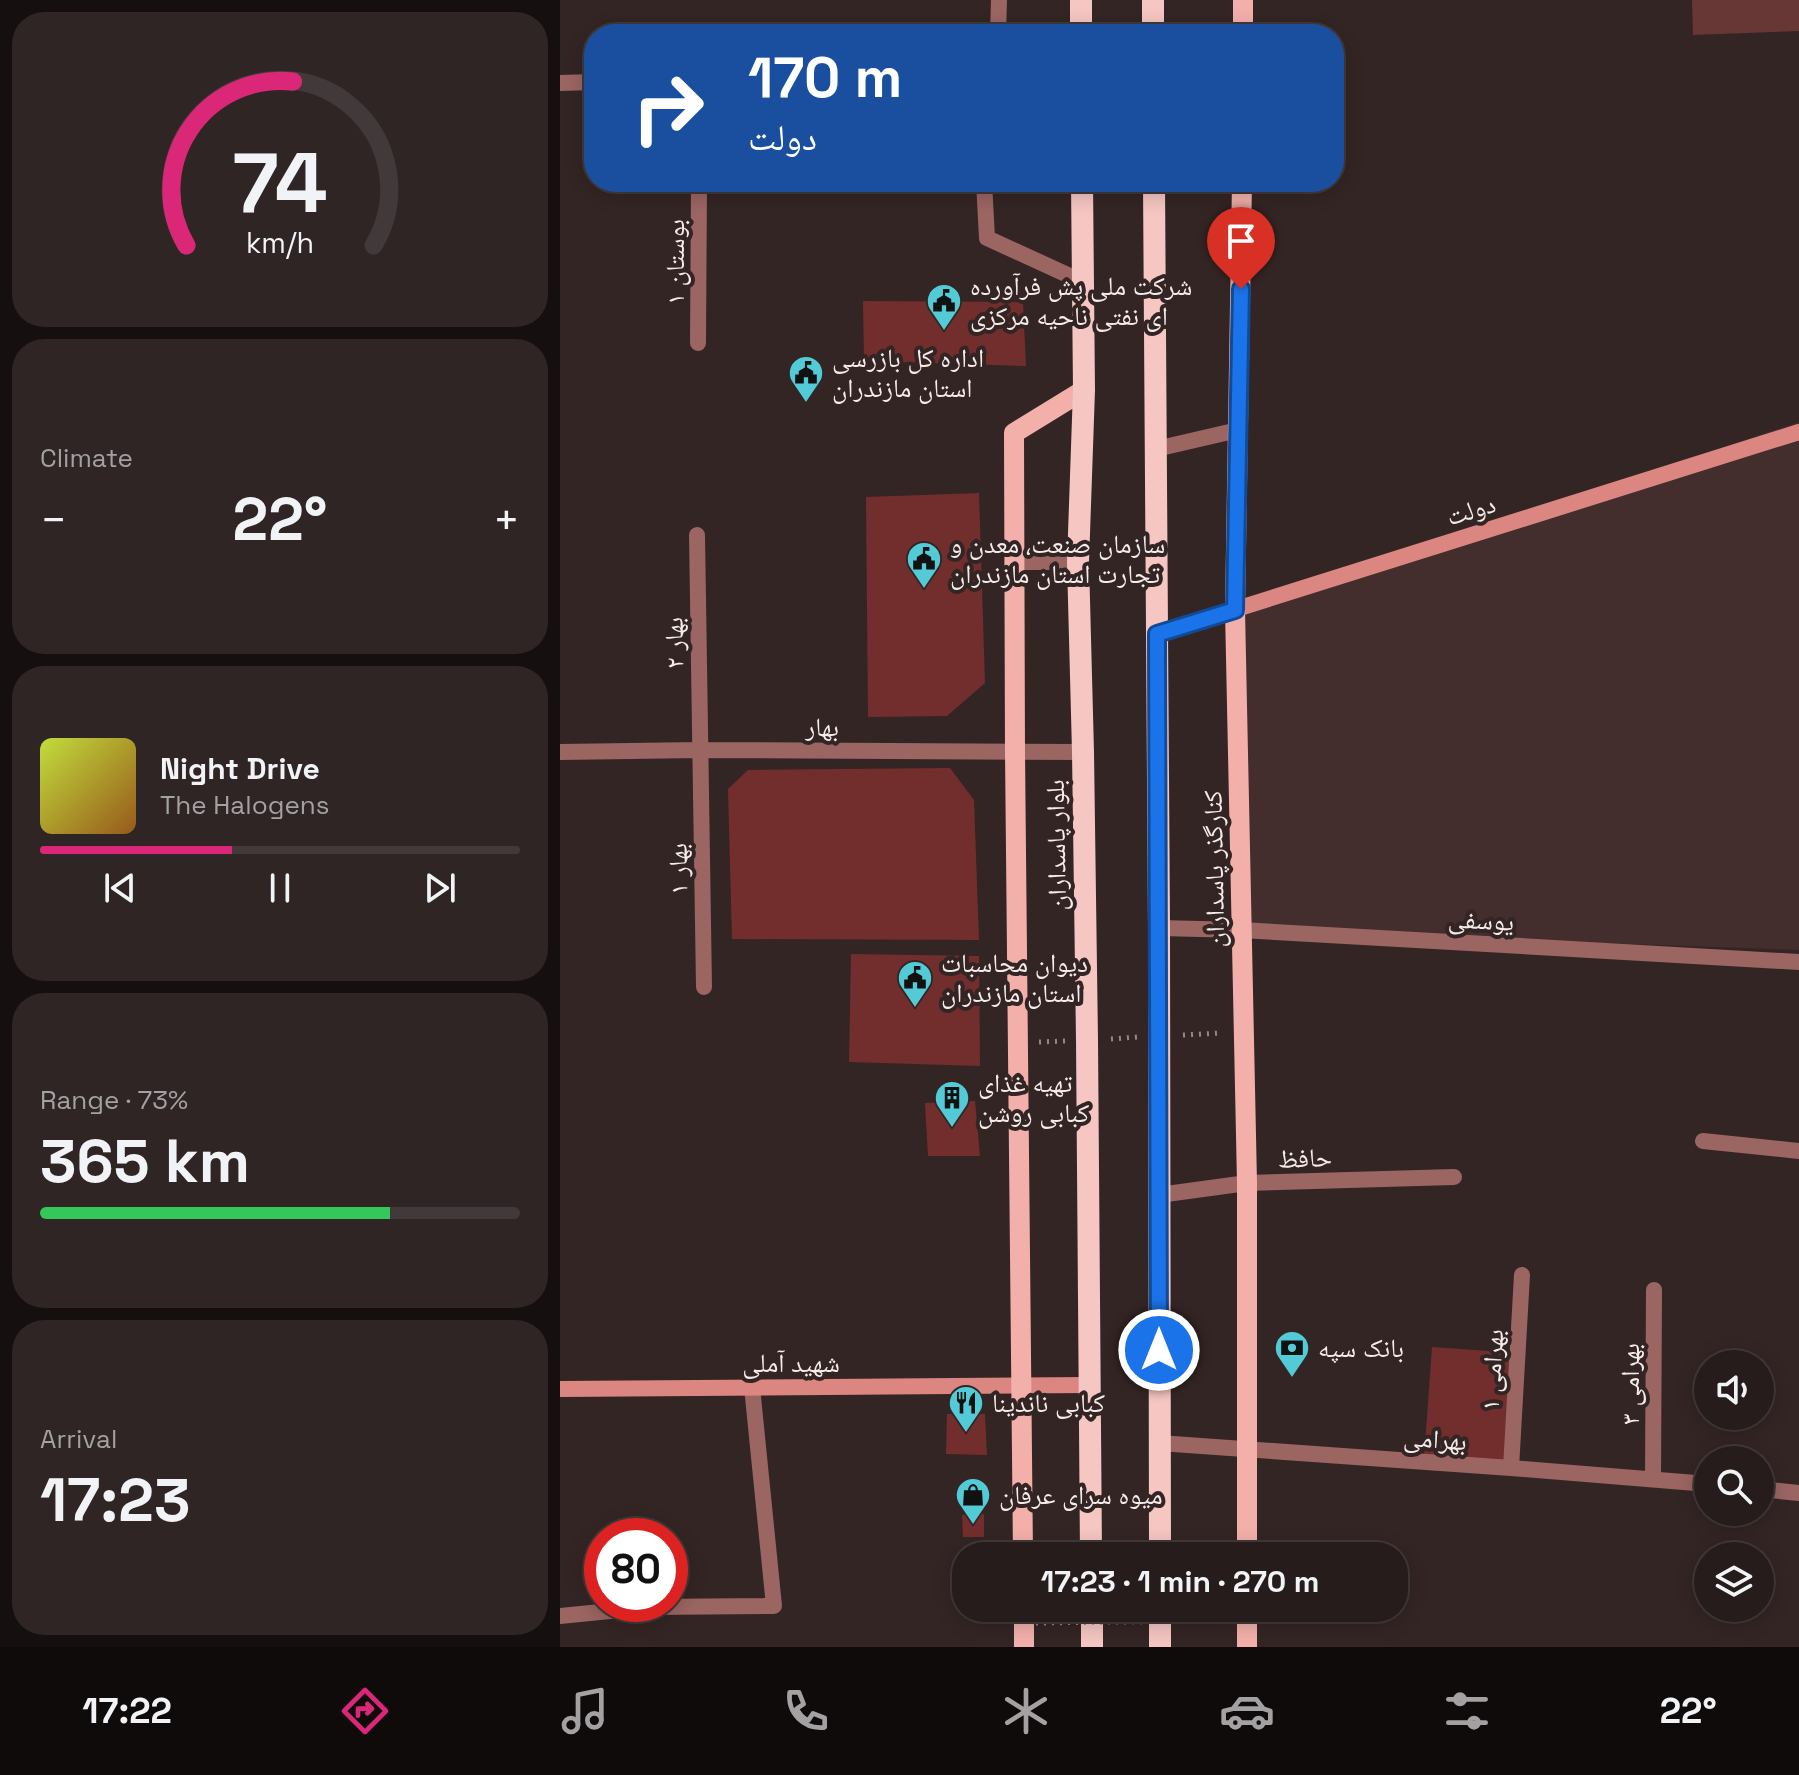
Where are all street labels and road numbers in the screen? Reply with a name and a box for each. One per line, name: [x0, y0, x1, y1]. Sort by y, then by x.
street label: بوستان ۱: [658, 219, 692, 305]
street label: دولت: [1442, 486, 1500, 534]
street label: بهار ۲: [657, 617, 691, 669]
street label: بهار: [804, 710, 839, 744]
street label: بلوار پاسداران: [1038, 779, 1074, 911]
street label: کنارگذر پاسداران: [1196, 790, 1232, 948]
street label: بهار ۱: [661, 843, 695, 895]
street label: یوسفی: [1447, 901, 1515, 939]
street label: حافظ: [1277, 1140, 1333, 1176]
street label: بهرامی ۱: [1473, 1328, 1511, 1412]
street label: بهرامی ۳: [1613, 1343, 1647, 1425]
street label: شهید آملی: [742, 1346, 840, 1380]
street label: بهرامی: [1402, 1420, 1468, 1458]

